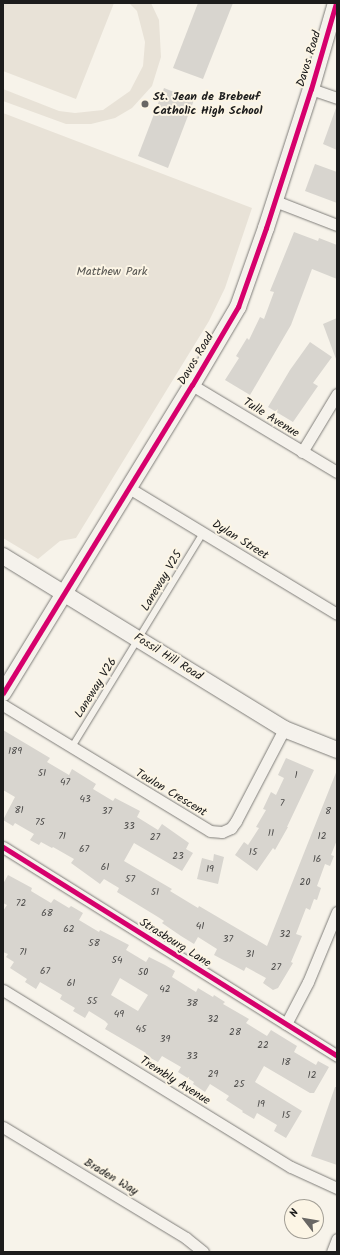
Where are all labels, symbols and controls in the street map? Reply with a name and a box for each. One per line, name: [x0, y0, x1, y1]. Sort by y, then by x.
street label: Davos Road: [294, 29, 324, 89]
place label: St. Jean de Brebeuf Catholic High School: [153, 90, 262, 118]
marker: St. Jean de Brebeuf Catholic High School: [140, 99, 150, 109]
park label: Matthew Park: [77, 265, 147, 279]
street label: Davos Road: [175, 330, 217, 388]
street label: Tulle Avenue: [240, 395, 302, 441]
street label: Dylan Street: [209, 517, 271, 563]
street label: Laneway V25: [138, 548, 186, 614]
street label: Fossil Hill Road: [131, 630, 205, 684]
street label: Laneway V26: [72, 655, 120, 721]
house number: 189: [8, 746, 22, 758]
street label: Toulon Crescent: [133, 766, 209, 820]
house number: 51: [38, 768, 46, 780]
house number: 1: [294, 770, 298, 782]
house number: 47: [60, 777, 70, 789]
house number: 43: [79, 794, 91, 806]
house number: 7: [280, 798, 284, 810]
house number: 81: [14, 805, 24, 817]
house number: 37: [102, 806, 112, 818]
house number: 8: [325, 806, 331, 818]
house number: 75: [35, 817, 45, 829]
house number: 33: [123, 821, 135, 833]
house number: 11: [268, 828, 274, 840]
house number: 71: [58, 831, 66, 843]
house number: 12: [318, 831, 326, 843]
house number: 27: [150, 832, 160, 844]
house number: 67: [79, 844, 89, 856]
house number: 15: [249, 847, 257, 859]
house number: 23: [172, 851, 184, 863]
house number: 16: [313, 854, 321, 866]
house number: 61: [101, 862, 109, 874]
house number: 19: [206, 864, 214, 876]
house number: 57: [125, 874, 135, 886]
house number: 20: [300, 877, 310, 889]
house number: 51: [151, 887, 159, 899]
house number: 72: [16, 898, 26, 910]
house number: 68: [41, 908, 53, 920]
street label: Strasbourg Lane: [137, 915, 213, 971]
house number: 41: [196, 921, 204, 933]
house number: 62: [63, 924, 75, 936]
house number: 32: [279, 929, 291, 941]
house number: 37: [223, 934, 233, 946]
house number: 58: [88, 938, 100, 950]
house number: 71: [19, 947, 27, 959]
house number: 31: [246, 949, 254, 961]
house number: 54: [112, 955, 122, 967]
house number: 27: [271, 962, 281, 974]
house number: 67: [40, 966, 50, 978]
house number: 50: [138, 967, 148, 979]
house number: 61: [67, 978, 75, 990]
house number: 42: [159, 984, 171, 996]
house number: 55: [87, 996, 97, 1008]
house number: 38: [186, 998, 198, 1010]
house number: 49: [114, 1009, 124, 1021]
house number: 32: [207, 1014, 219, 1026]
house number: 45: [136, 1024, 146, 1036]
house number: 28: [229, 1027, 241, 1039]
house number: 39: [160, 1034, 170, 1046]
house number: 22: [257, 1040, 269, 1052]
house number: 33: [186, 1051, 198, 1063]
street label: Trembly Avenue: [137, 1054, 213, 1108]
house number: 18: [281, 1057, 291, 1069]
house number: 29: [208, 1069, 218, 1081]
house number: 12: [308, 1070, 316, 1082]
house number: 25: [233, 1079, 245, 1091]
house number: 19: [257, 1099, 265, 1111]
house number: 15: [282, 1110, 290, 1122]
street label: Braden Way: [81, 1155, 141, 1199]
north arrow: [284, 1199, 324, 1239]
text: N: [285, 1206, 304, 1221]

